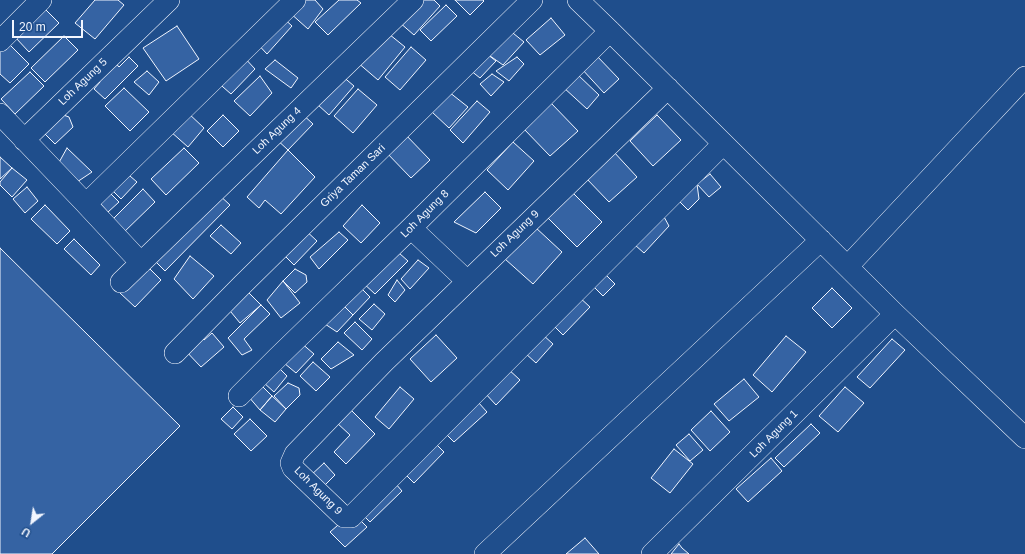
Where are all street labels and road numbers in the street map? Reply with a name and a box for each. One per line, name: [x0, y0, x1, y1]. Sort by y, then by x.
street label: Loh Agung 5: [56, 56, 110, 108]
street label: Loh Agung 4: [250, 105, 304, 157]
street label: Griya Taman Sari: [318, 142, 388, 210]
street label: Loh Agung 8: [398, 187, 452, 241]
street label: Loh Agung 9: [488, 208, 542, 260]
street label: Loh Agung 1: [747, 407, 801, 461]
street label: Loh Agung 9: [291, 464, 345, 518]

